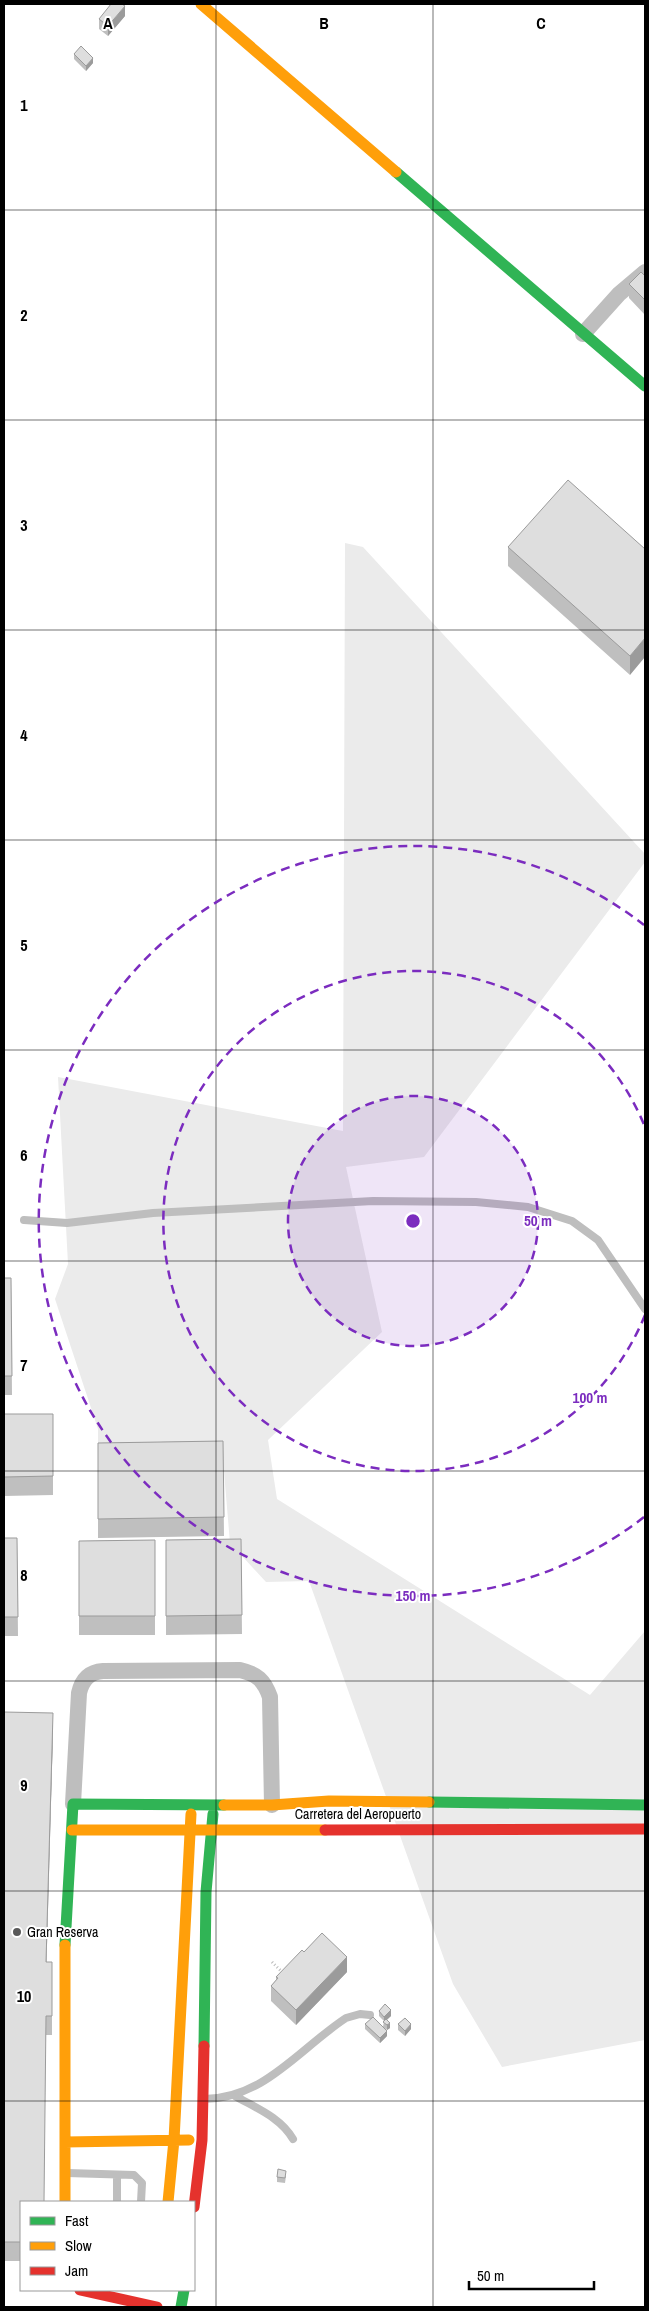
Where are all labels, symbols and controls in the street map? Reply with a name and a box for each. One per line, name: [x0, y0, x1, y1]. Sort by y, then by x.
text: A: [103, 12, 113, 34]
text: B: [319, 12, 329, 34]
text: C: [536, 12, 546, 34]
text: 1: [20, 94, 28, 116]
text: 2: [20, 304, 28, 326]
text: 3: [20, 514, 28, 536]
text: 4: [20, 724, 28, 746]
text: 5: [20, 934, 28, 956]
text: 6: [20, 1144, 28, 1166]
text: 50 m: [524, 1210, 552, 1231]
centre of rings: [404, 1212, 422, 1230]
text: 7: [20, 1354, 28, 1376]
text: 100 m: [573, 1387, 607, 1408]
text: 8: [20, 1564, 28, 1586]
text: 150 m: [396, 1585, 430, 1606]
text: 9: [20, 1774, 28, 1796]
street label: Carretera del Aeropuerto: [295, 1805, 421, 1823]
place label: Gran Reserva: [27, 1923, 99, 1941]
marker: Gran Reserva: [11, 1926, 23, 1938]
text: 10: [17, 1985, 31, 2007]
legend: [20, 2201, 195, 2291]
text: Fast: [65, 2210, 89, 2231]
text: Slow: [65, 2235, 92, 2256]
scale bar: [469, 2258, 594, 2290]
text: Jam: [65, 2260, 88, 2281]
text: 50 m: [477, 2265, 504, 2286]

